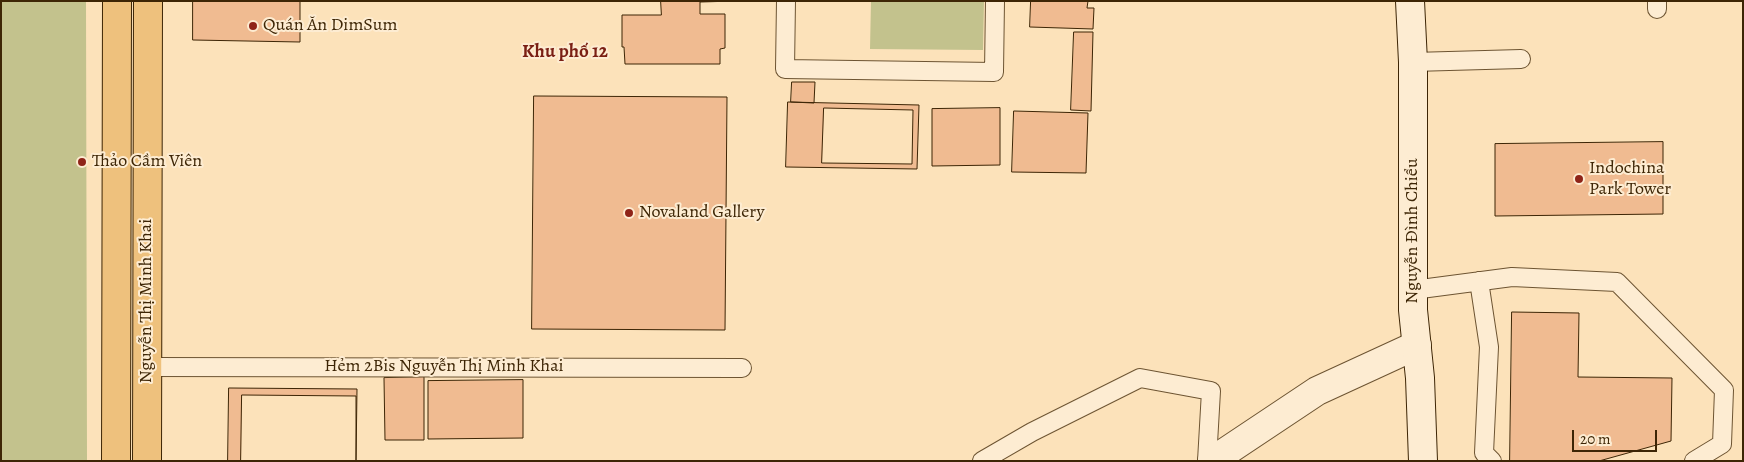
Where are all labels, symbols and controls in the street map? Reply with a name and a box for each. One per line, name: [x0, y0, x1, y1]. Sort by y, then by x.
place label: Quán Ăn DimSum: [263, 15, 397, 37]
marker: Quán Ăn DimSum: [247, 20, 259, 32]
district label: Khu phố 12: [522, 41, 608, 63]
place label: Thảo Cầm Viên: [92, 151, 202, 173]
marker: Thảo Cầm Viên: [76, 156, 88, 168]
street label: Nguyễn Đình Chiểu: [1402, 158, 1424, 304]
place label: Indochina Park Tower: [1589, 158, 1671, 200]
marker: Indochina Park Tower: [1573, 173, 1585, 185]
place label: Novaland Gallery: [639, 202, 764, 224]
marker: Novaland Gallery: [623, 207, 635, 219]
street label: Nguyễn Thị Minh Khai: [136, 219, 158, 383]
street label: Hẻm 2Bis Nguyễn Thị Minh Khai: [324, 356, 564, 378]
scale bar: [1574, 420, 1659, 452]
text: 20 m: [1580, 429, 1611, 449]

